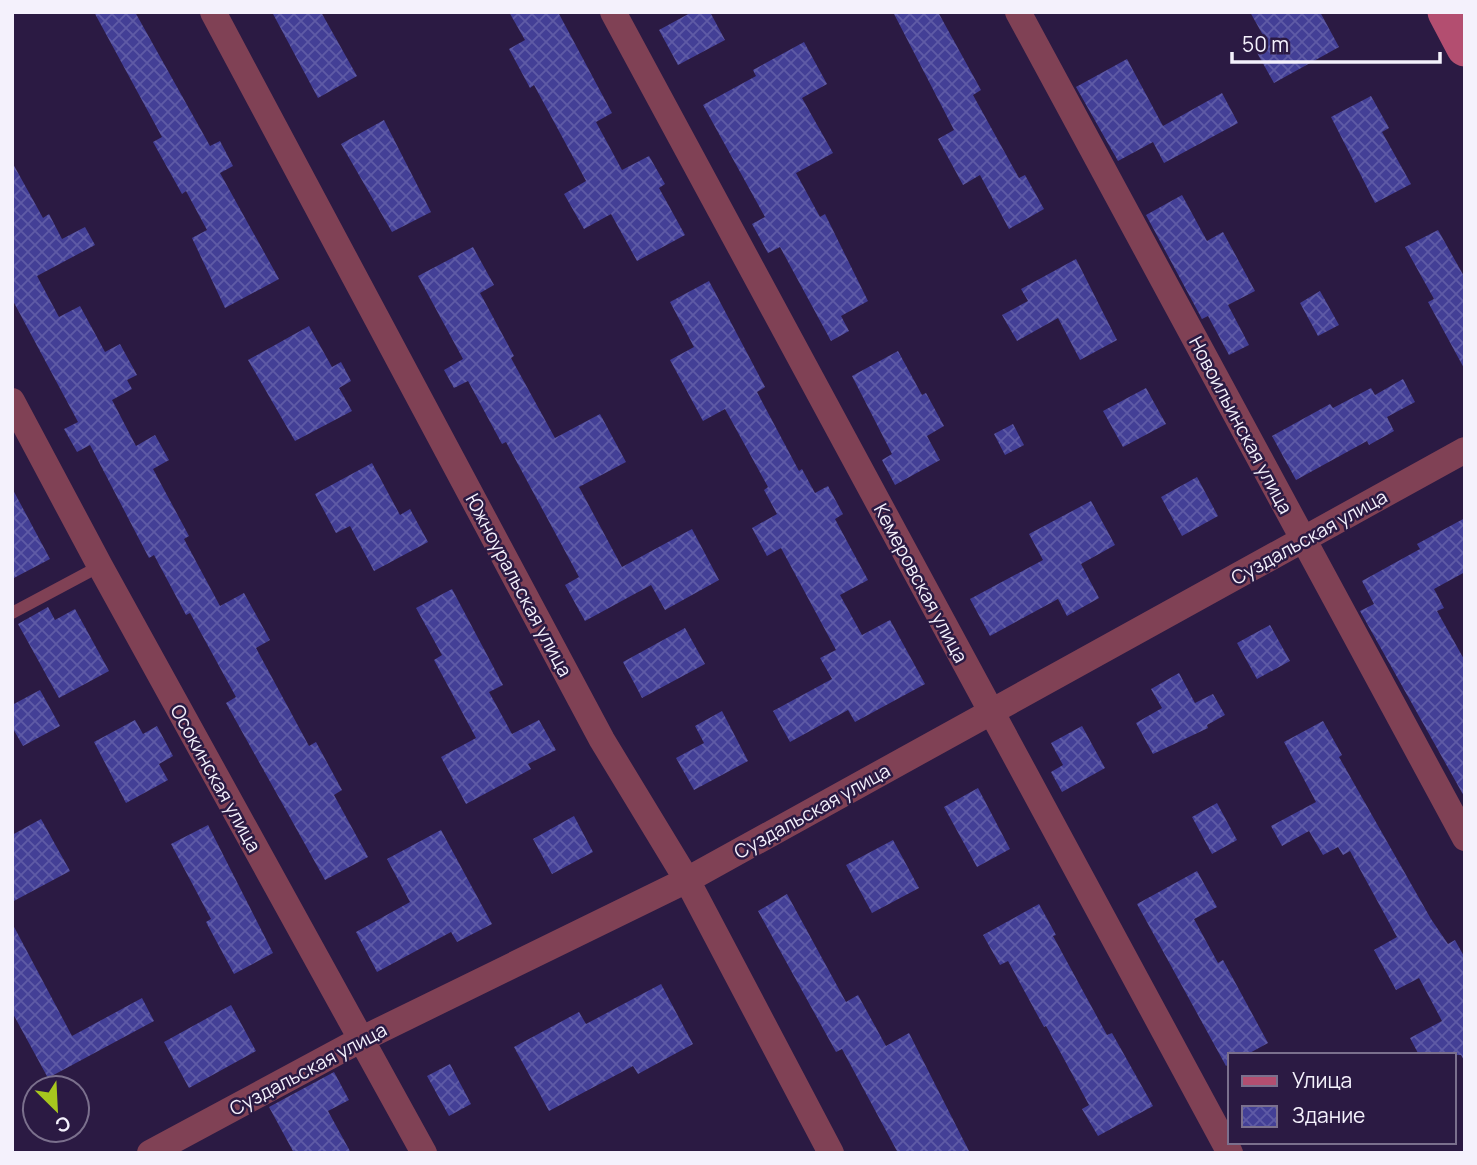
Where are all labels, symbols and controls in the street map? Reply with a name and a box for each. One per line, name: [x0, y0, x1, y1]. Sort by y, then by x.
scale bar: [1232, 21, 1440, 65]
text: 50 m: [1242, 30, 1289, 58]
street label: Новоильинская улица: [1183, 332, 1299, 518]
street label: Суздальская улица: [1226, 483, 1392, 591]
street label: Южноуральская улица: [460, 489, 578, 681]
street label: Кемеровская улица: [868, 499, 974, 667]
street label: Осокинская улица: [165, 699, 267, 857]
street label: Суздальская улица: [729, 757, 895, 865]
street label: Суздальская улица: [225, 1017, 391, 1121]
legend: [1228, 1053, 1456, 1144]
text: Улица: [1292, 1066, 1352, 1094]
north arrow: [21, 1074, 91, 1144]
text: Здание: [1292, 1101, 1365, 1129]
text: С: [51, 1110, 75, 1139]

